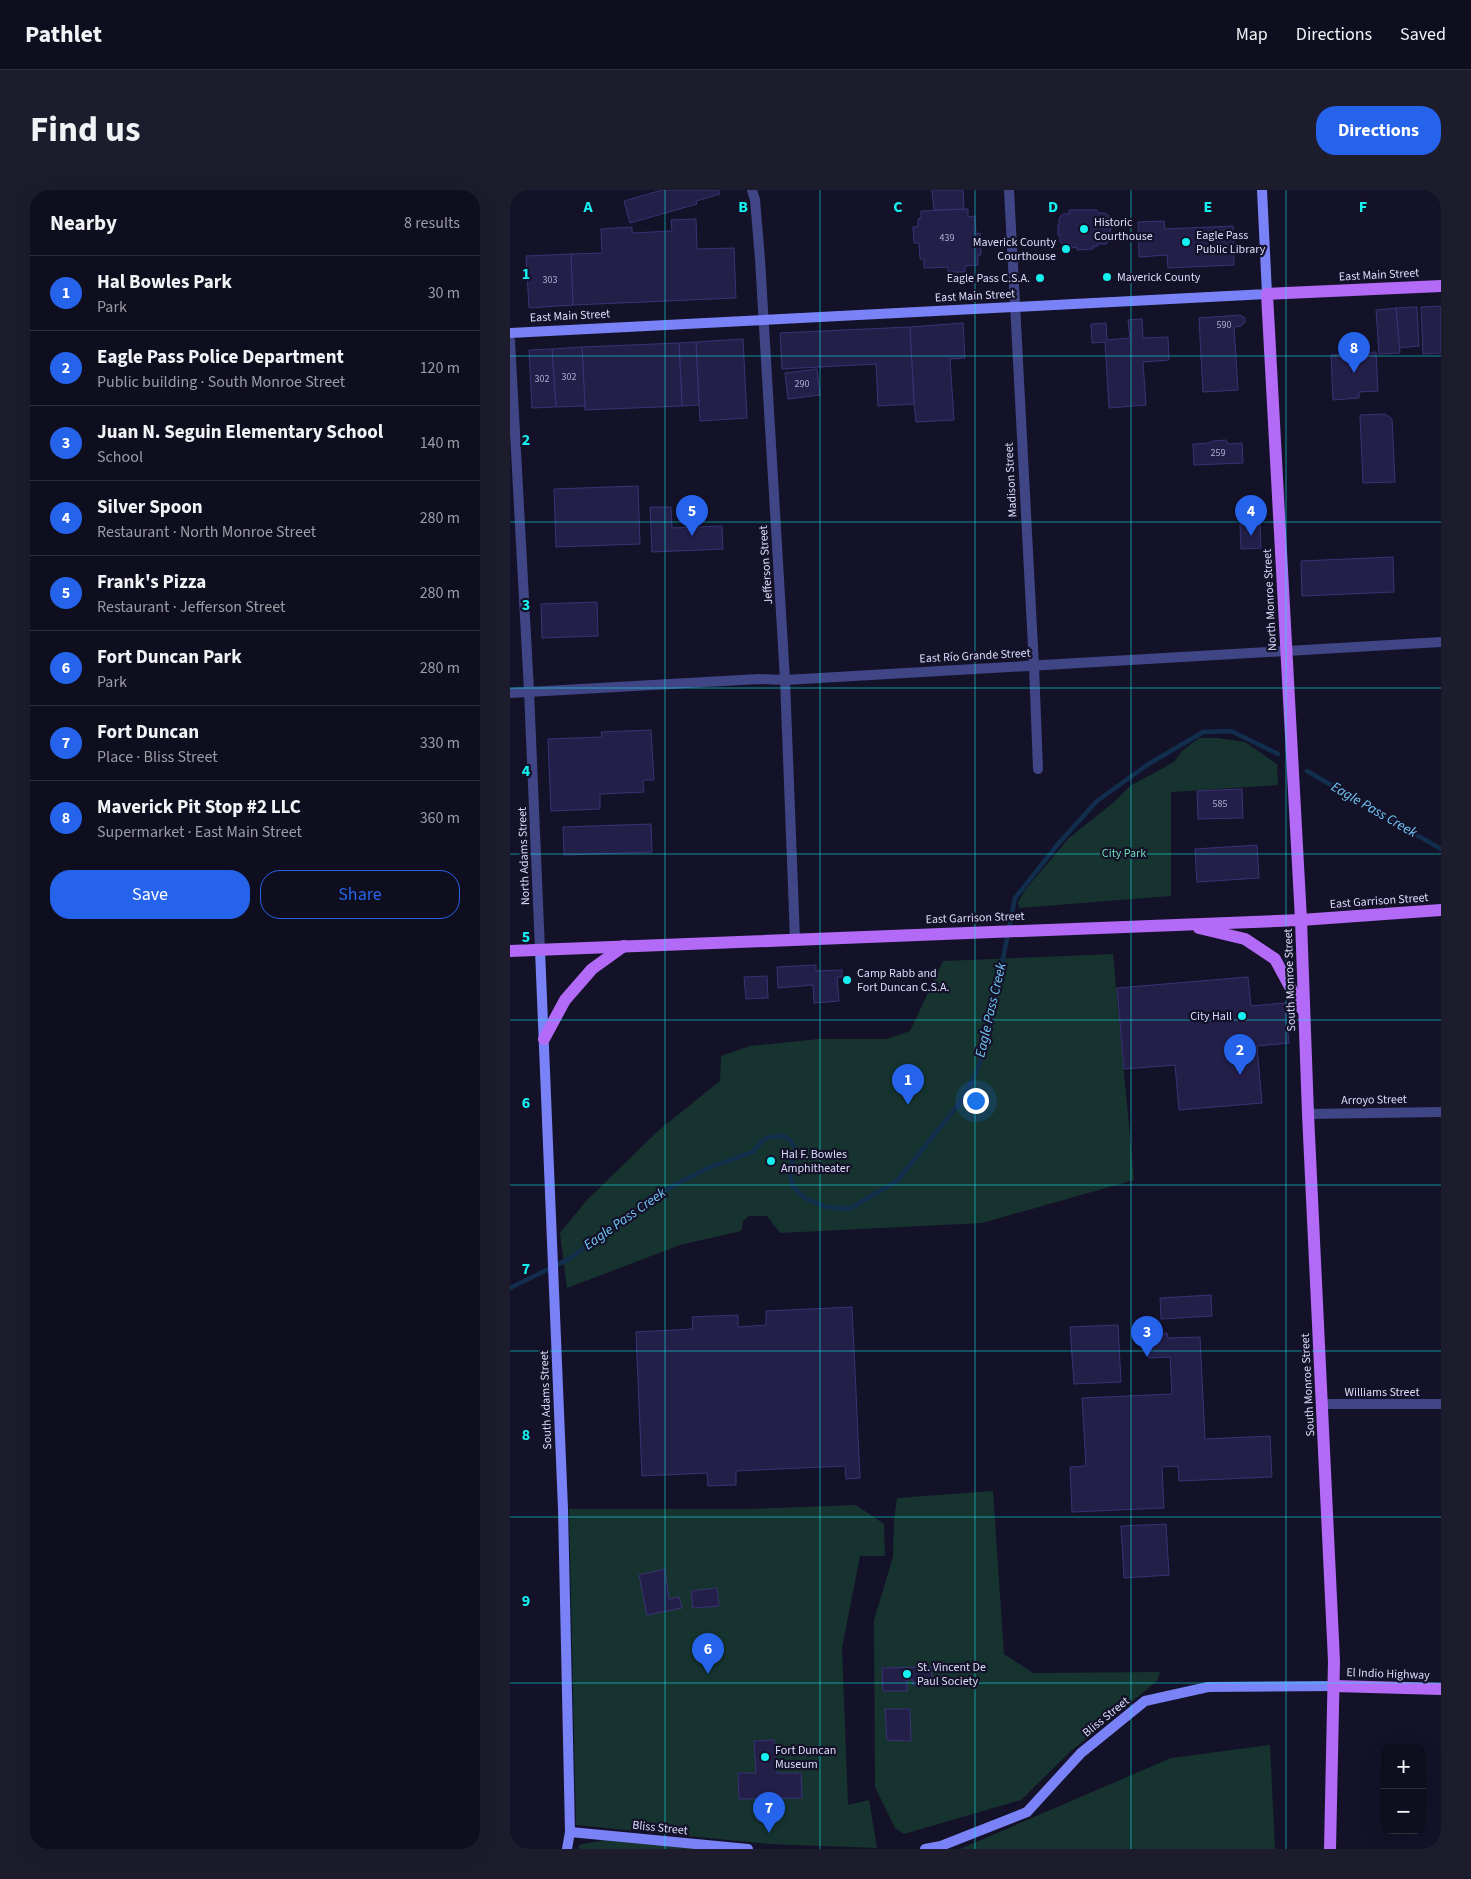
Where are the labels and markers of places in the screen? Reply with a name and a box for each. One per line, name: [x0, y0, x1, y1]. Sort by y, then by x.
place label: Historic Courthouse: [1094, 214, 1153, 245]
marker: Historic Courthouse: [1078, 223, 1090, 235]
place label: Eagle Pass Public Library: [1196, 227, 1266, 258]
place label: Maverick County Courthouse: [973, 234, 1056, 265]
marker: Eagle Pass Public Library: [1180, 236, 1192, 248]
marker: Maverick County Courthouse: [1060, 243, 1072, 255]
place label: Maverick County: [1117, 269, 1201, 286]
place label: Eagle Pass C.S.A.: [947, 270, 1030, 287]
marker: Maverick County: [1101, 271, 1113, 283]
marker: Eagle Pass C.S.A.: [1034, 272, 1046, 284]
pin: 8: [1338, 332, 1370, 373]
pin: 5: [676, 495, 708, 536]
pin: 4: [1235, 495, 1267, 536]
place label: Camp Rabb and Fort Duncan C.S.A.: [857, 965, 949, 996]
marker: Camp Rabb and Fort Duncan C.S.A.: [841, 974, 853, 986]
place label: City Hall: [1190, 1008, 1232, 1025]
marker: City Hall: [1236, 1010, 1248, 1022]
pin: 2: [1224, 1034, 1256, 1075]
pin: 1: [892, 1064, 924, 1105]
place label: Hal F. Bowles Amphitheater: [781, 1146, 851, 1177]
marker: Hal F. Bowles Amphitheater: [765, 1155, 777, 1167]
pin: 3: [1131, 1316, 1163, 1357]
pin: 6: [692, 1633, 724, 1674]
place label: St. Vincent De Paul Society: [917, 1659, 986, 1690]
marker: St. Vincent De Paul Society: [901, 1668, 913, 1680]
place label: Fort Duncan Museum: [775, 1742, 836, 1773]
marker: Fort Duncan Museum: [759, 1751, 771, 1763]
pin: 7: [753, 1792, 785, 1833]

